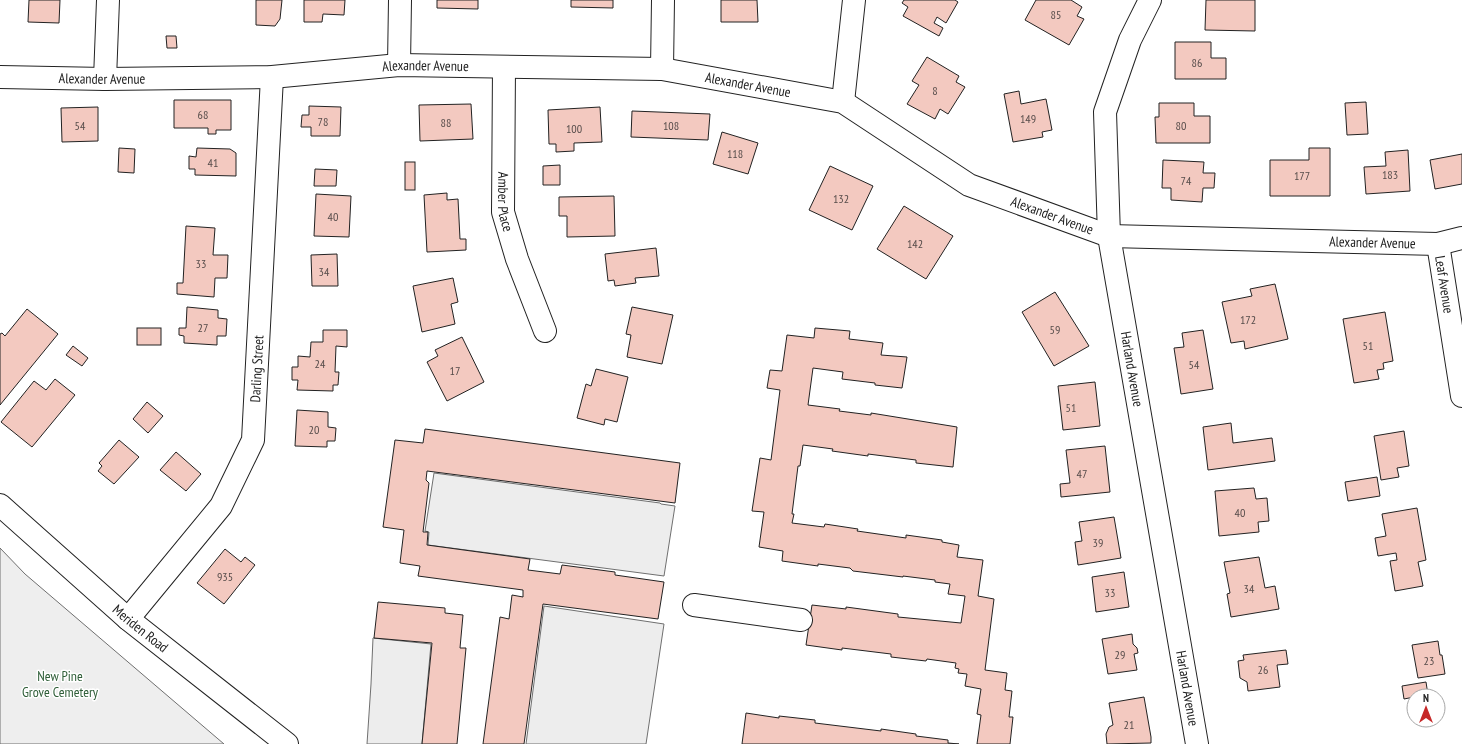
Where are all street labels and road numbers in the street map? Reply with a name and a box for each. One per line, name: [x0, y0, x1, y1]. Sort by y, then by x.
street label: Alexander Avenue: [381, 56, 469, 76]
street label: Alexander Avenue: [704, 68, 792, 101]
street label: Alexander Avenue: [58, 69, 146, 88]
street label: Amber Place: [494, 172, 517, 234]
street label: Alexander Avenue: [1008, 192, 1096, 239]
street label: Alexander Avenue: [1329, 232, 1416, 252]
street label: Leaf Avenue: [1431, 254, 1458, 315]
street label: Harland Avenue: [1117, 330, 1147, 408]
street label: Darling Street: [246, 335, 267, 403]
street label: Meriden Road: [109, 601, 172, 656]
street label: Harland Avenue: [1172, 649, 1203, 728]

